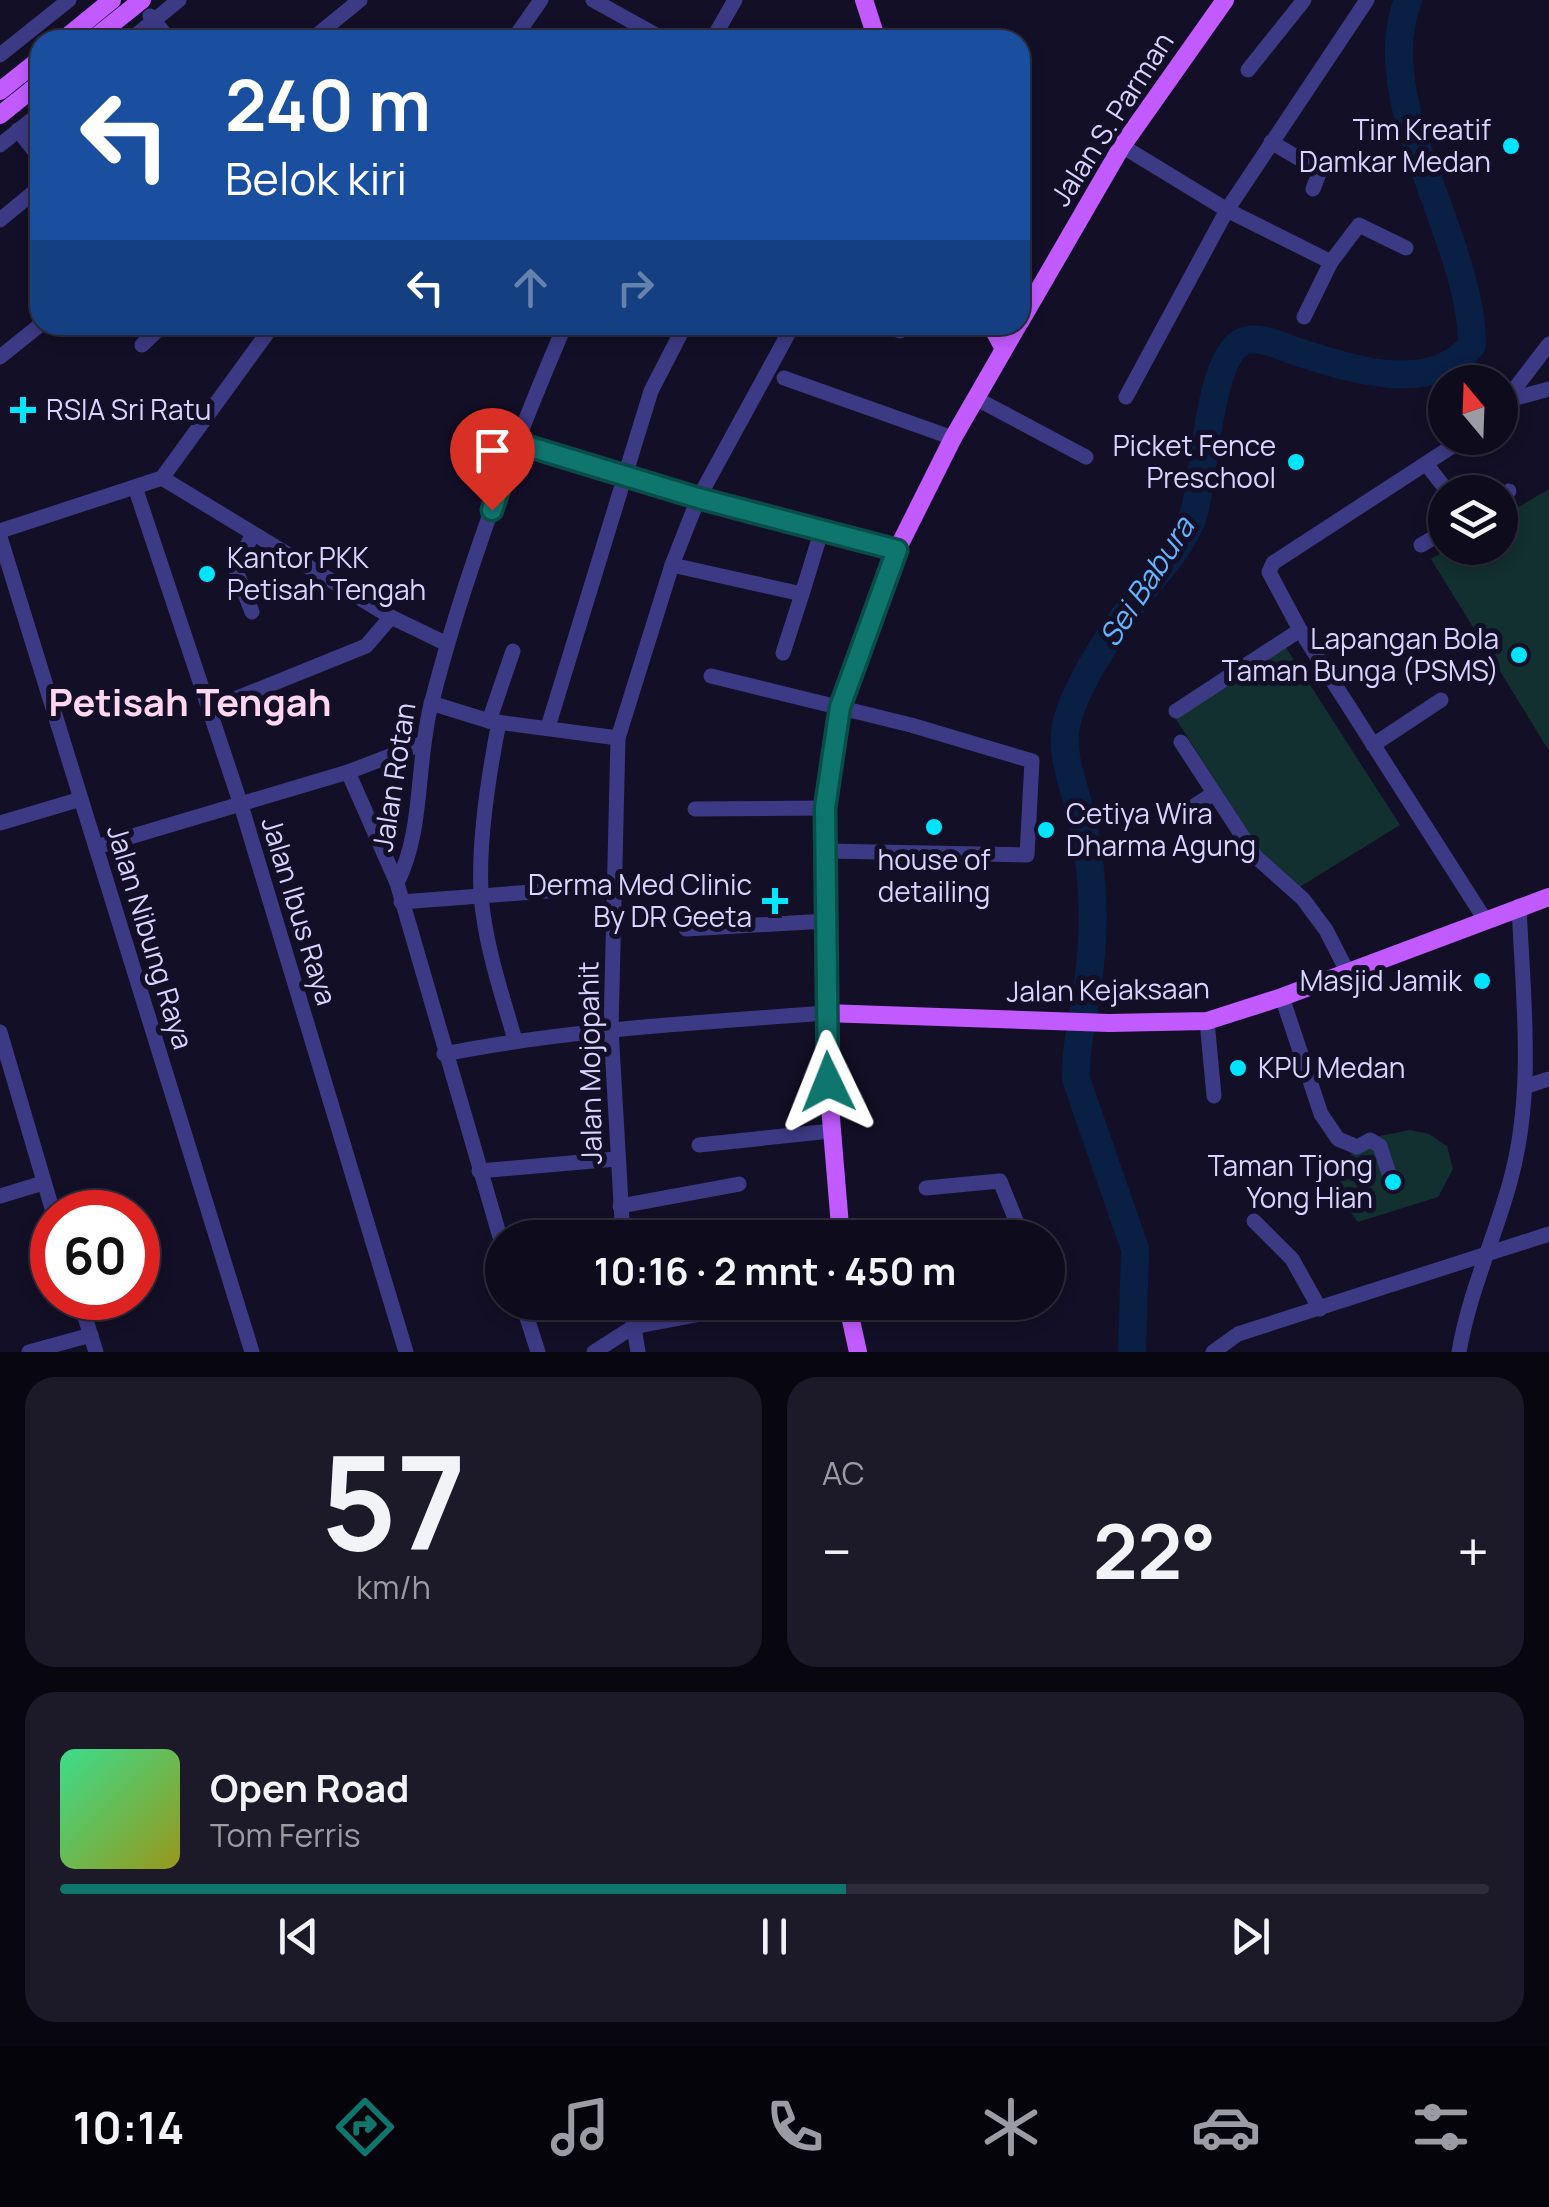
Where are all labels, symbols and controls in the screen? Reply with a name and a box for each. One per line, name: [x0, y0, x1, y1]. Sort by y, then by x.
street label: Jalan S. Parman: [1041, 24, 1182, 213]
text: 240 m: [225, 56, 431, 152]
icon: left: [60, 70, 190, 200]
place label: Tim Kreatif Damkar Medan: [1299, 110, 1491, 180]
marker: Tim Kreatif Damkar Medan: [1500, 135, 1522, 157]
text: Belok kiri: [225, 147, 407, 209]
icon: left: [398, 260, 453, 315]
icon: ahead: [503, 260, 558, 315]
icon: right: [608, 260, 663, 315]
north arrow: [1428, 365, 1518, 455]
map controls: [1428, 365, 1518, 565]
place label: RSIA Sri Ratu: [46, 390, 211, 428]
marker: RSIA Sri Ratu: [10, 397, 36, 423]
pin: [450, 408, 535, 511]
icon: arrive: [465, 423, 520, 478]
place label: Picket Fence Preschool: [1113, 426, 1276, 496]
marker: Picket Fence Preschool: [1285, 451, 1307, 473]
button: layers: [1428, 475, 1518, 565]
water label: Sei Babura: [1089, 507, 1204, 654]
place label: Kantor PKK Petisah Tengah: [227, 538, 426, 608]
marker: Kantor PKK Petisah Tengah: [196, 563, 218, 585]
place label: Lapangan Bola Taman Bunga (PSMS): [1222, 619, 1499, 689]
marker: Lapangan Bola Taman Bunga (PSMS): [1508, 644, 1530, 666]
district label: Petisah Tengah: [49, 675, 331, 727]
street label: Jalan Rotan: [362, 700, 424, 854]
place label: Cetiya Wira Dharma Agung: [1066, 794, 1256, 864]
street label: Jalan Ibus Raya: [253, 812, 347, 1010]
marker: house of detailing: [923, 816, 945, 838]
marker: Cetiya Wira Dharma Agung: [1035, 819, 1057, 841]
street label: Jalan Nibung Raya: [99, 820, 203, 1054]
place label: house of detailing: [878, 840, 991, 910]
place label: Derma Med Clinic By DR Geeta: [528, 865, 752, 935]
marker: Derma Med Clinic By DR Geeta: [762, 888, 788, 914]
street label: Jalan Mojopahit: [568, 961, 610, 1165]
place label: Masjid Jamik: [1300, 961, 1463, 999]
street label: Jalan Kejaksaan: [1006, 968, 1210, 1010]
marker: Masjid Jamik: [1471, 970, 1493, 992]
position arrow: [776, 1030, 880, 1134]
place label: KPU Medan: [1258, 1048, 1405, 1086]
marker: KPU Medan: [1227, 1057, 1249, 1079]
place label: Taman Tjong Yong Hian: [1208, 1146, 1373, 1216]
marker: Taman Tjong Yong Hian: [1382, 1171, 1404, 1193]
speed limit sign: 60: [30, 1190, 160, 1320]
text: 10:16 · 2 mnt · 450 m: [594, 1244, 956, 1296]
text: 57: [321, 1411, 466, 1589]
text: AC: [822, 1451, 865, 1495]
text: 22°: [1093, 1499, 1216, 1602]
text: −: [822, 1513, 852, 1589]
text: +: [1457, 1513, 1489, 1589]
text: km/h: [356, 1565, 431, 1609]
text: Open Road: [210, 1761, 409, 1813]
text: Tom Ferris: [210, 1813, 361, 1857]
icon: previous: [271, 1909, 326, 1964]
icon: pause: [747, 1909, 802, 1964]
icon: next: [1223, 1909, 1278, 1964]
icon: directions: [330, 2092, 400, 2162]
icon: music: [545, 2092, 615, 2162]
icon: phone: [760, 2092, 830, 2162]
icon: climate: [976, 2092, 1046, 2162]
icon: car: [1191, 2092, 1261, 2162]
icon: filters: [1406, 2092, 1476, 2162]
text: 10:14: [73, 2096, 184, 2158]

